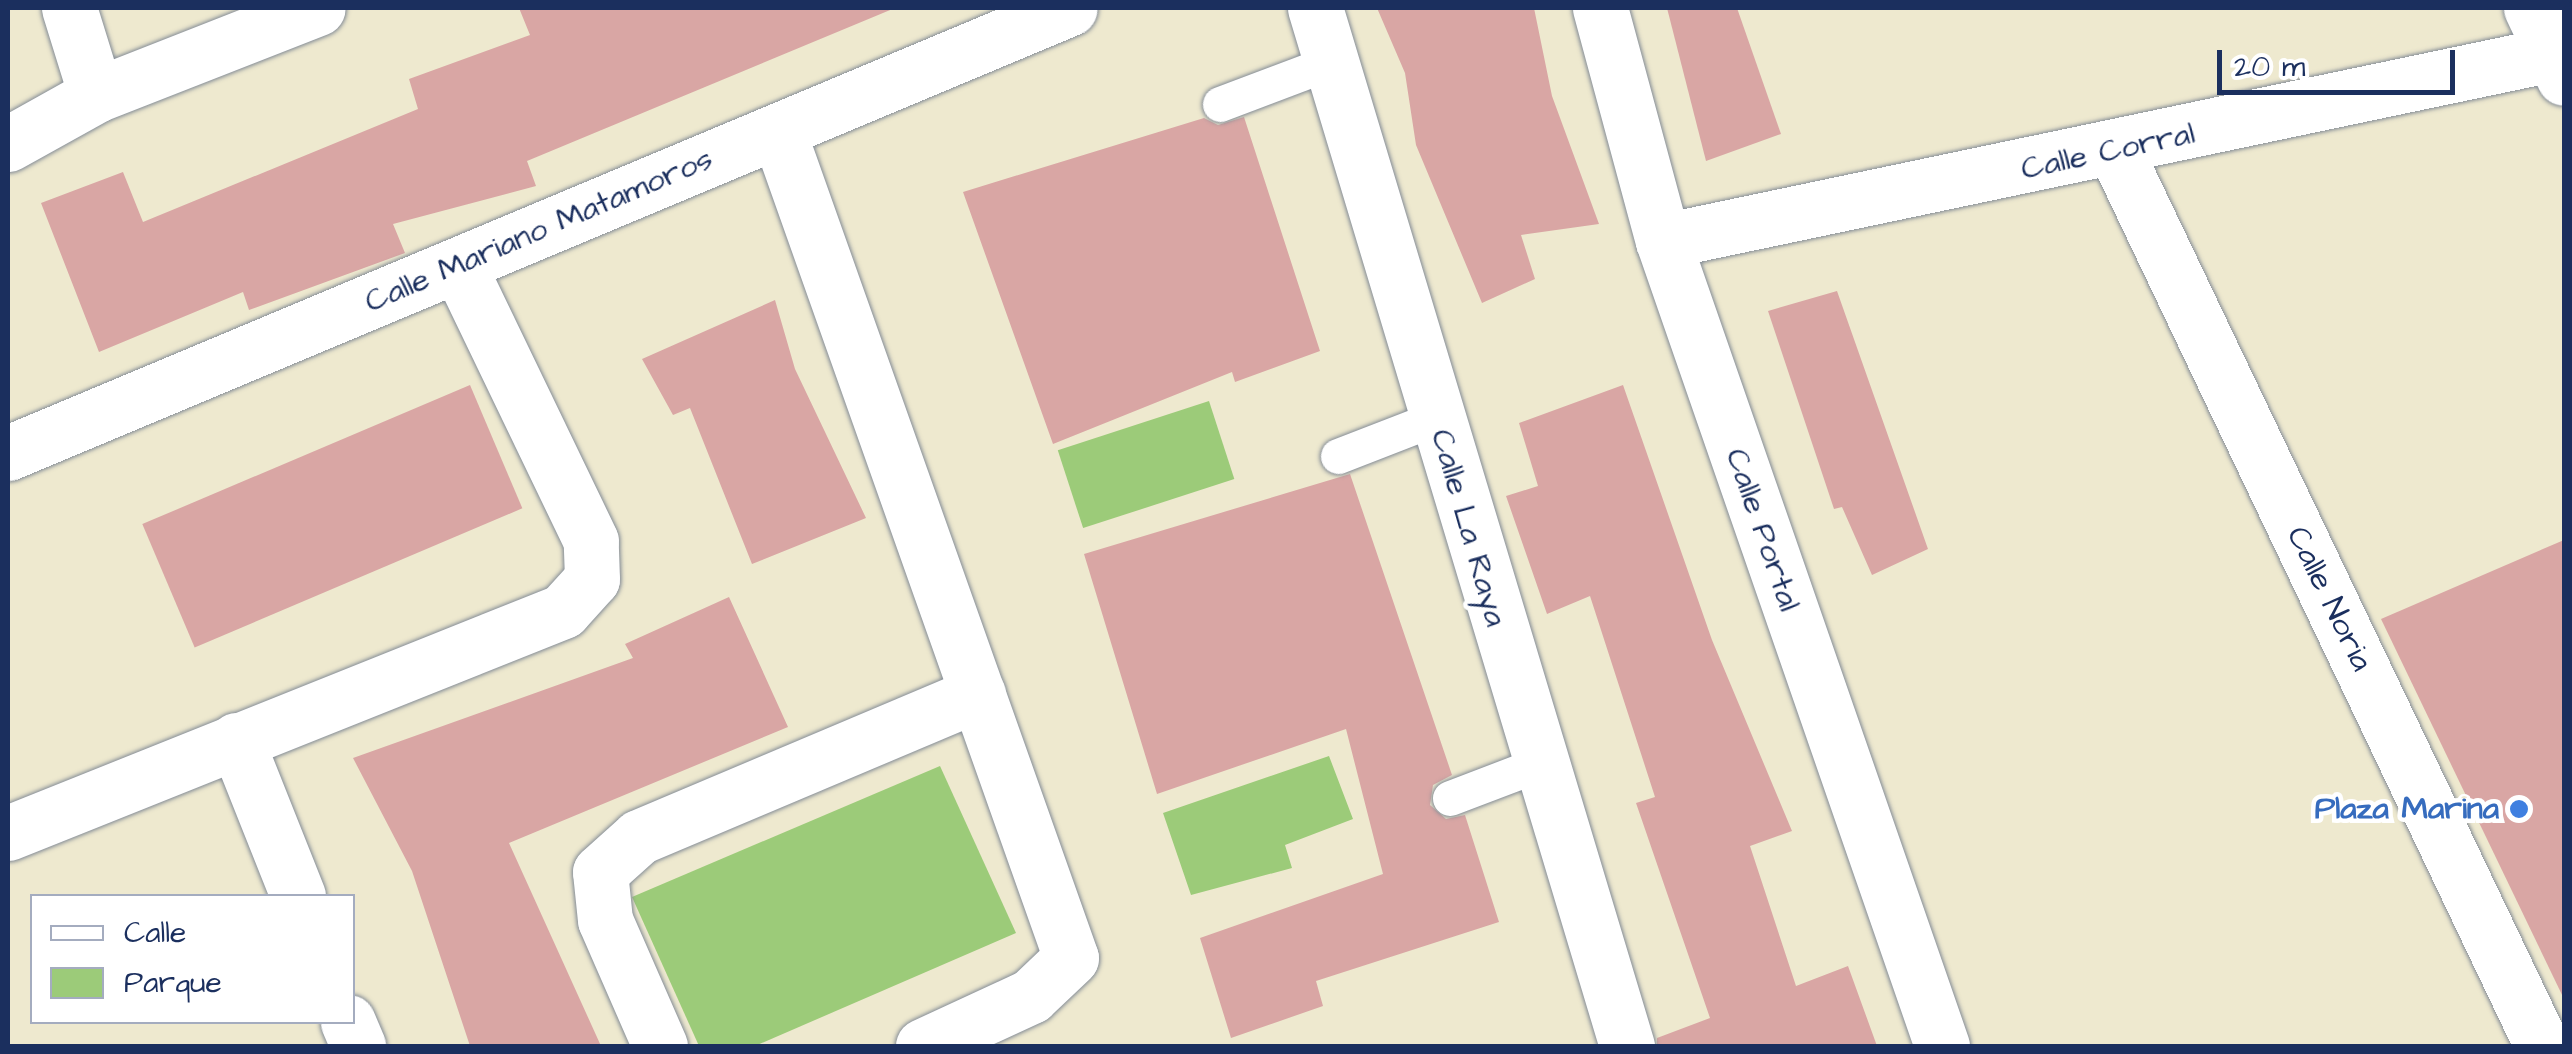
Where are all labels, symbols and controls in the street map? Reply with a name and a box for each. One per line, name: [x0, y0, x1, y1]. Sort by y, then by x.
scale bar: [2222, 30, 2460, 92]
text: 20 m: [2234, 46, 2305, 88]
street label: Calle Corral: [2018, 115, 2198, 189]
street label: Calle Mariano Matamoros: [359, 140, 719, 322]
street label: Calle La Raya: [1422, 425, 1514, 631]
street label: Calle Portal: [1716, 444, 1808, 616]
street label: Calle Noria: [2278, 520, 2380, 678]
place label: Plaza Marina: [2315, 790, 2499, 828]
marker: Plaza Marina: [2508, 798, 2530, 820]
legend: [30, 894, 355, 1024]
text: Calle: [124, 912, 186, 954]
text: Parque: [124, 962, 222, 1004]

